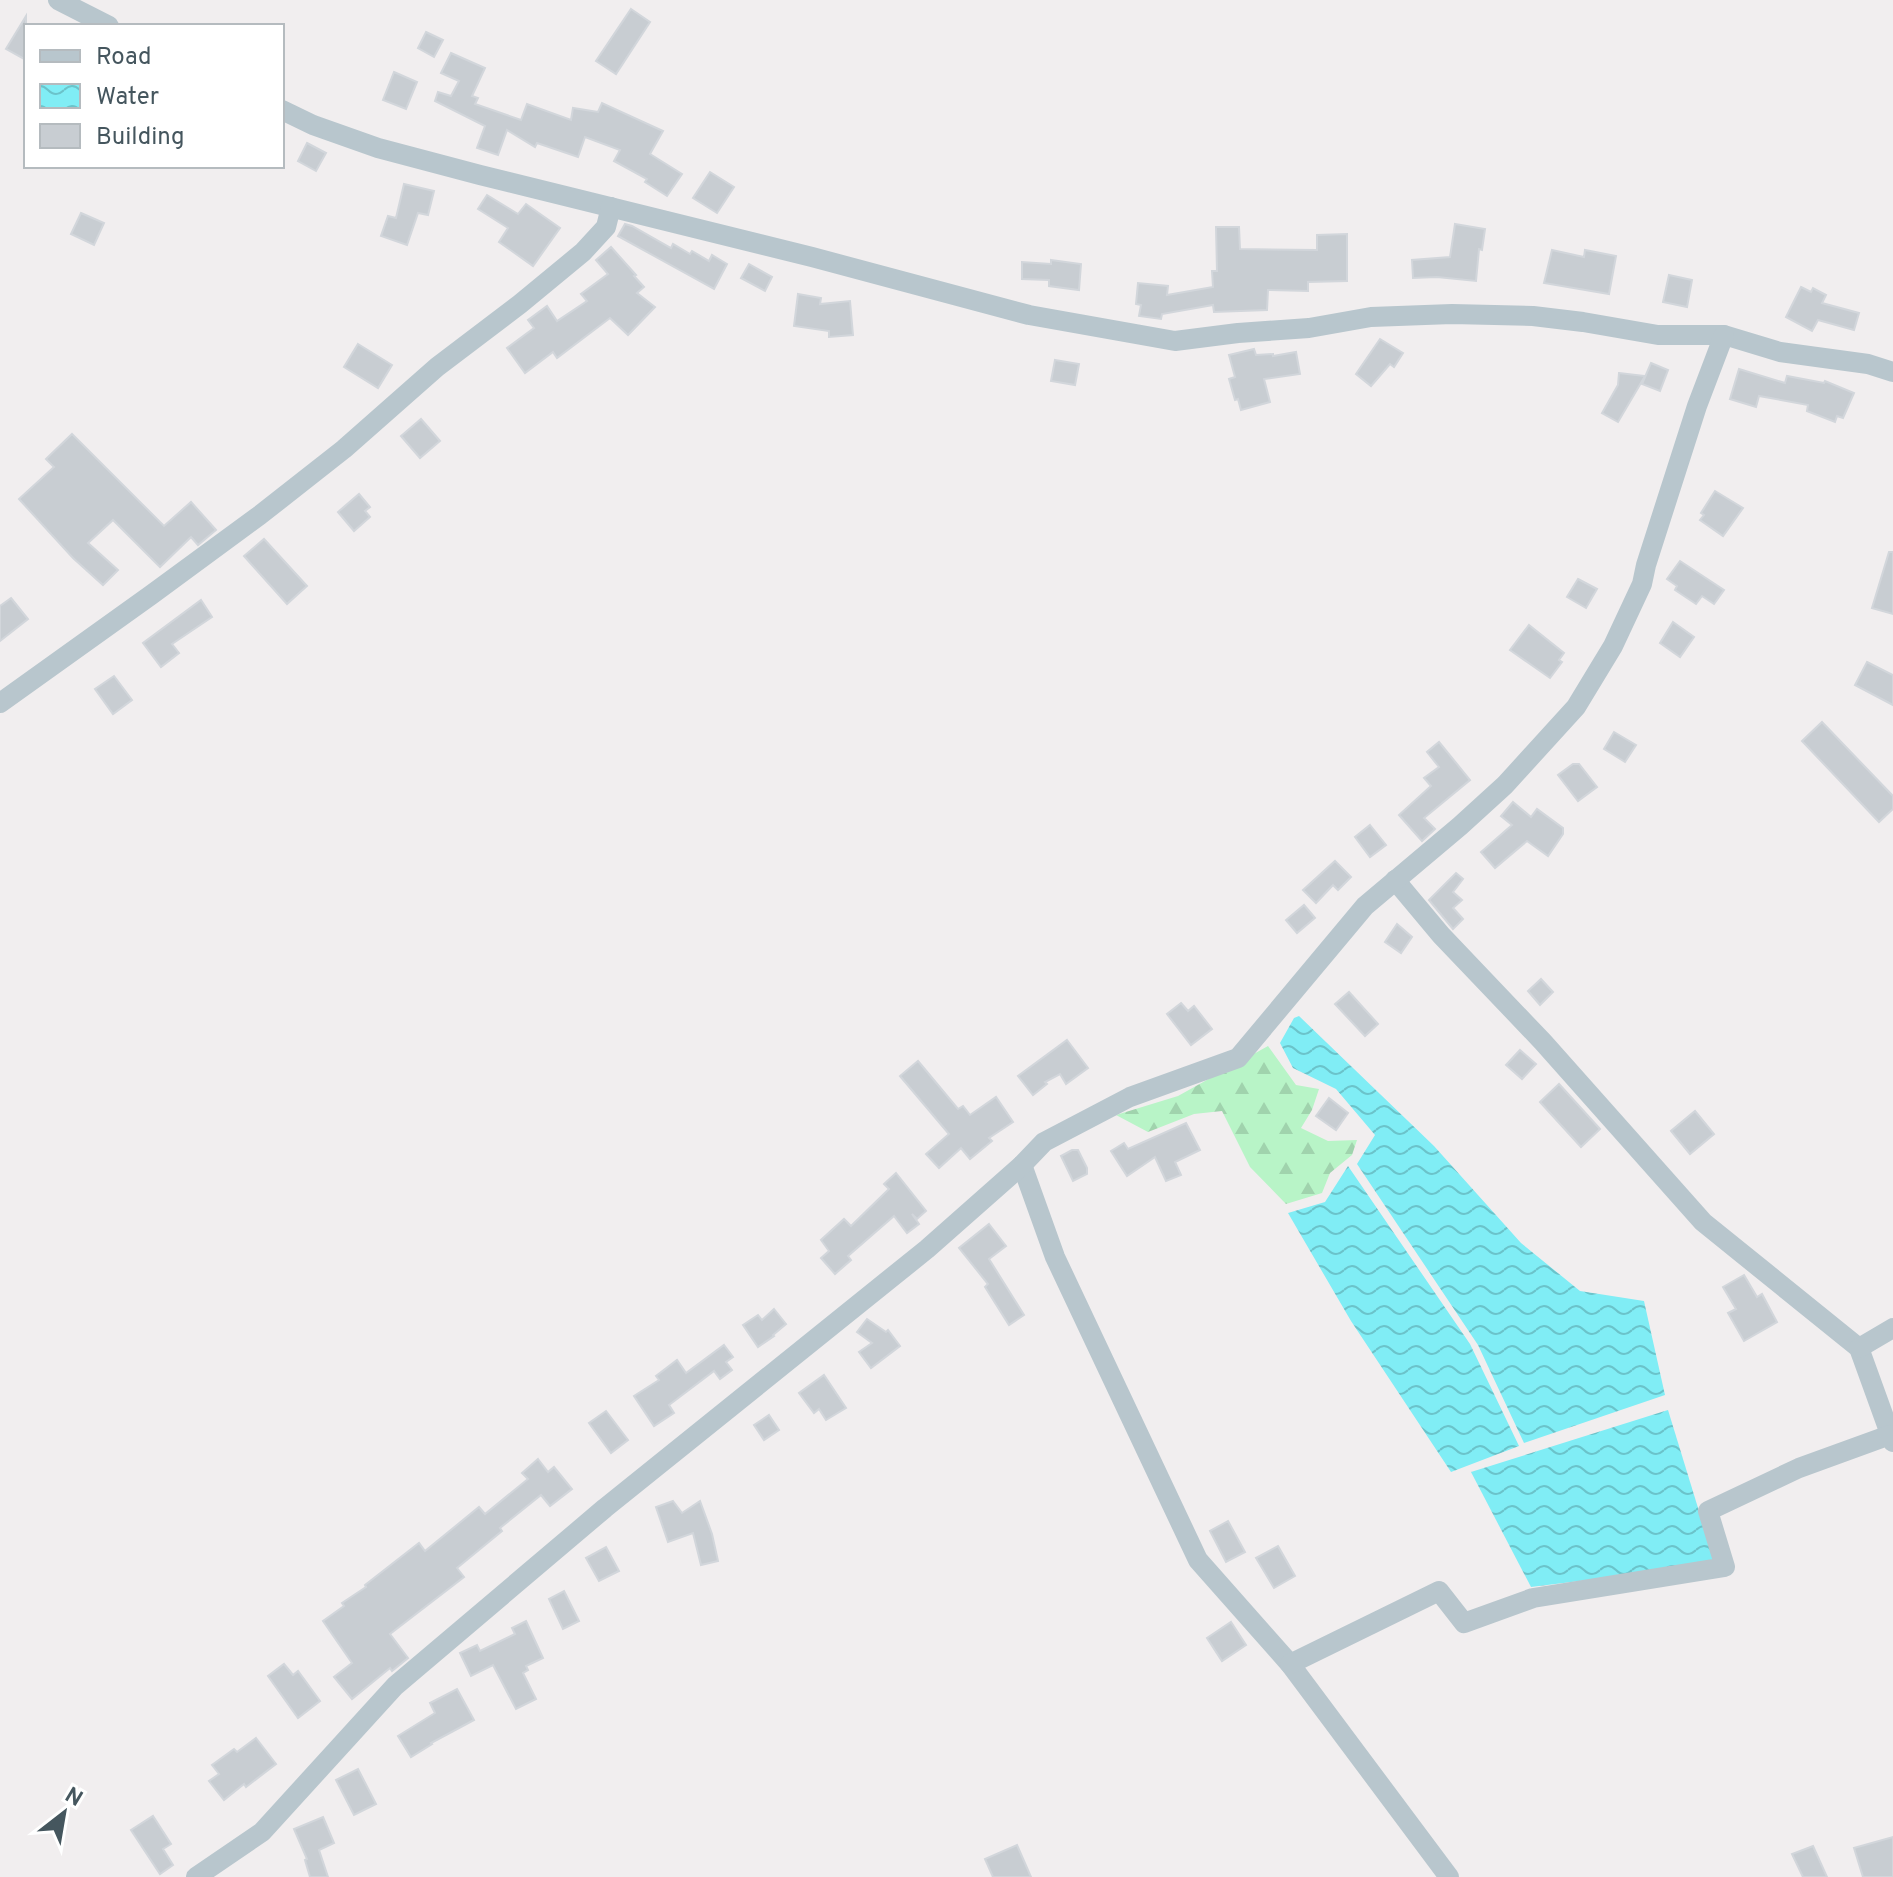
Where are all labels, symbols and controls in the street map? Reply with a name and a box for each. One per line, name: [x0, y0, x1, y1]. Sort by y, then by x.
legend: [24, 24, 284, 168]
text: Road: [96, 43, 152, 73]
text: Water: [96, 83, 159, 113]
text: Building: [96, 123, 185, 153]
north arrow: [24, 1773, 104, 1853]
text: N: [59, 1782, 87, 1814]

